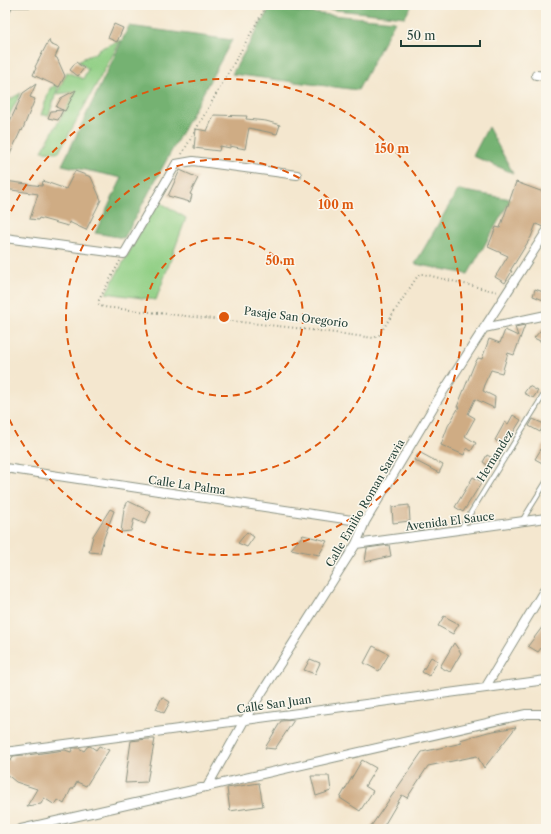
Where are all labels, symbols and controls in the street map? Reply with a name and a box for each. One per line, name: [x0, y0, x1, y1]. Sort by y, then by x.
scale bar: [401, 22, 480, 48]
text: 50 m: [407, 28, 436, 43]
text: 150 m: [375, 141, 409, 156]
text: 100 m: [318, 197, 354, 212]
text: 50 m: [265, 253, 295, 268]
street label: Pasaje San Oregorio: [243, 304, 349, 330]
centre of rings: [217, 310, 231, 324]
street label: Hernandez: [474, 427, 516, 484]
street label: Calle Emilio Roman Saravia: [323, 436, 408, 569]
street label: Calle La Palma: [147, 473, 227, 497]
street label: Avenida El Sauce: [404, 509, 495, 534]
street label: Calle San Juan: [236, 692, 312, 716]

